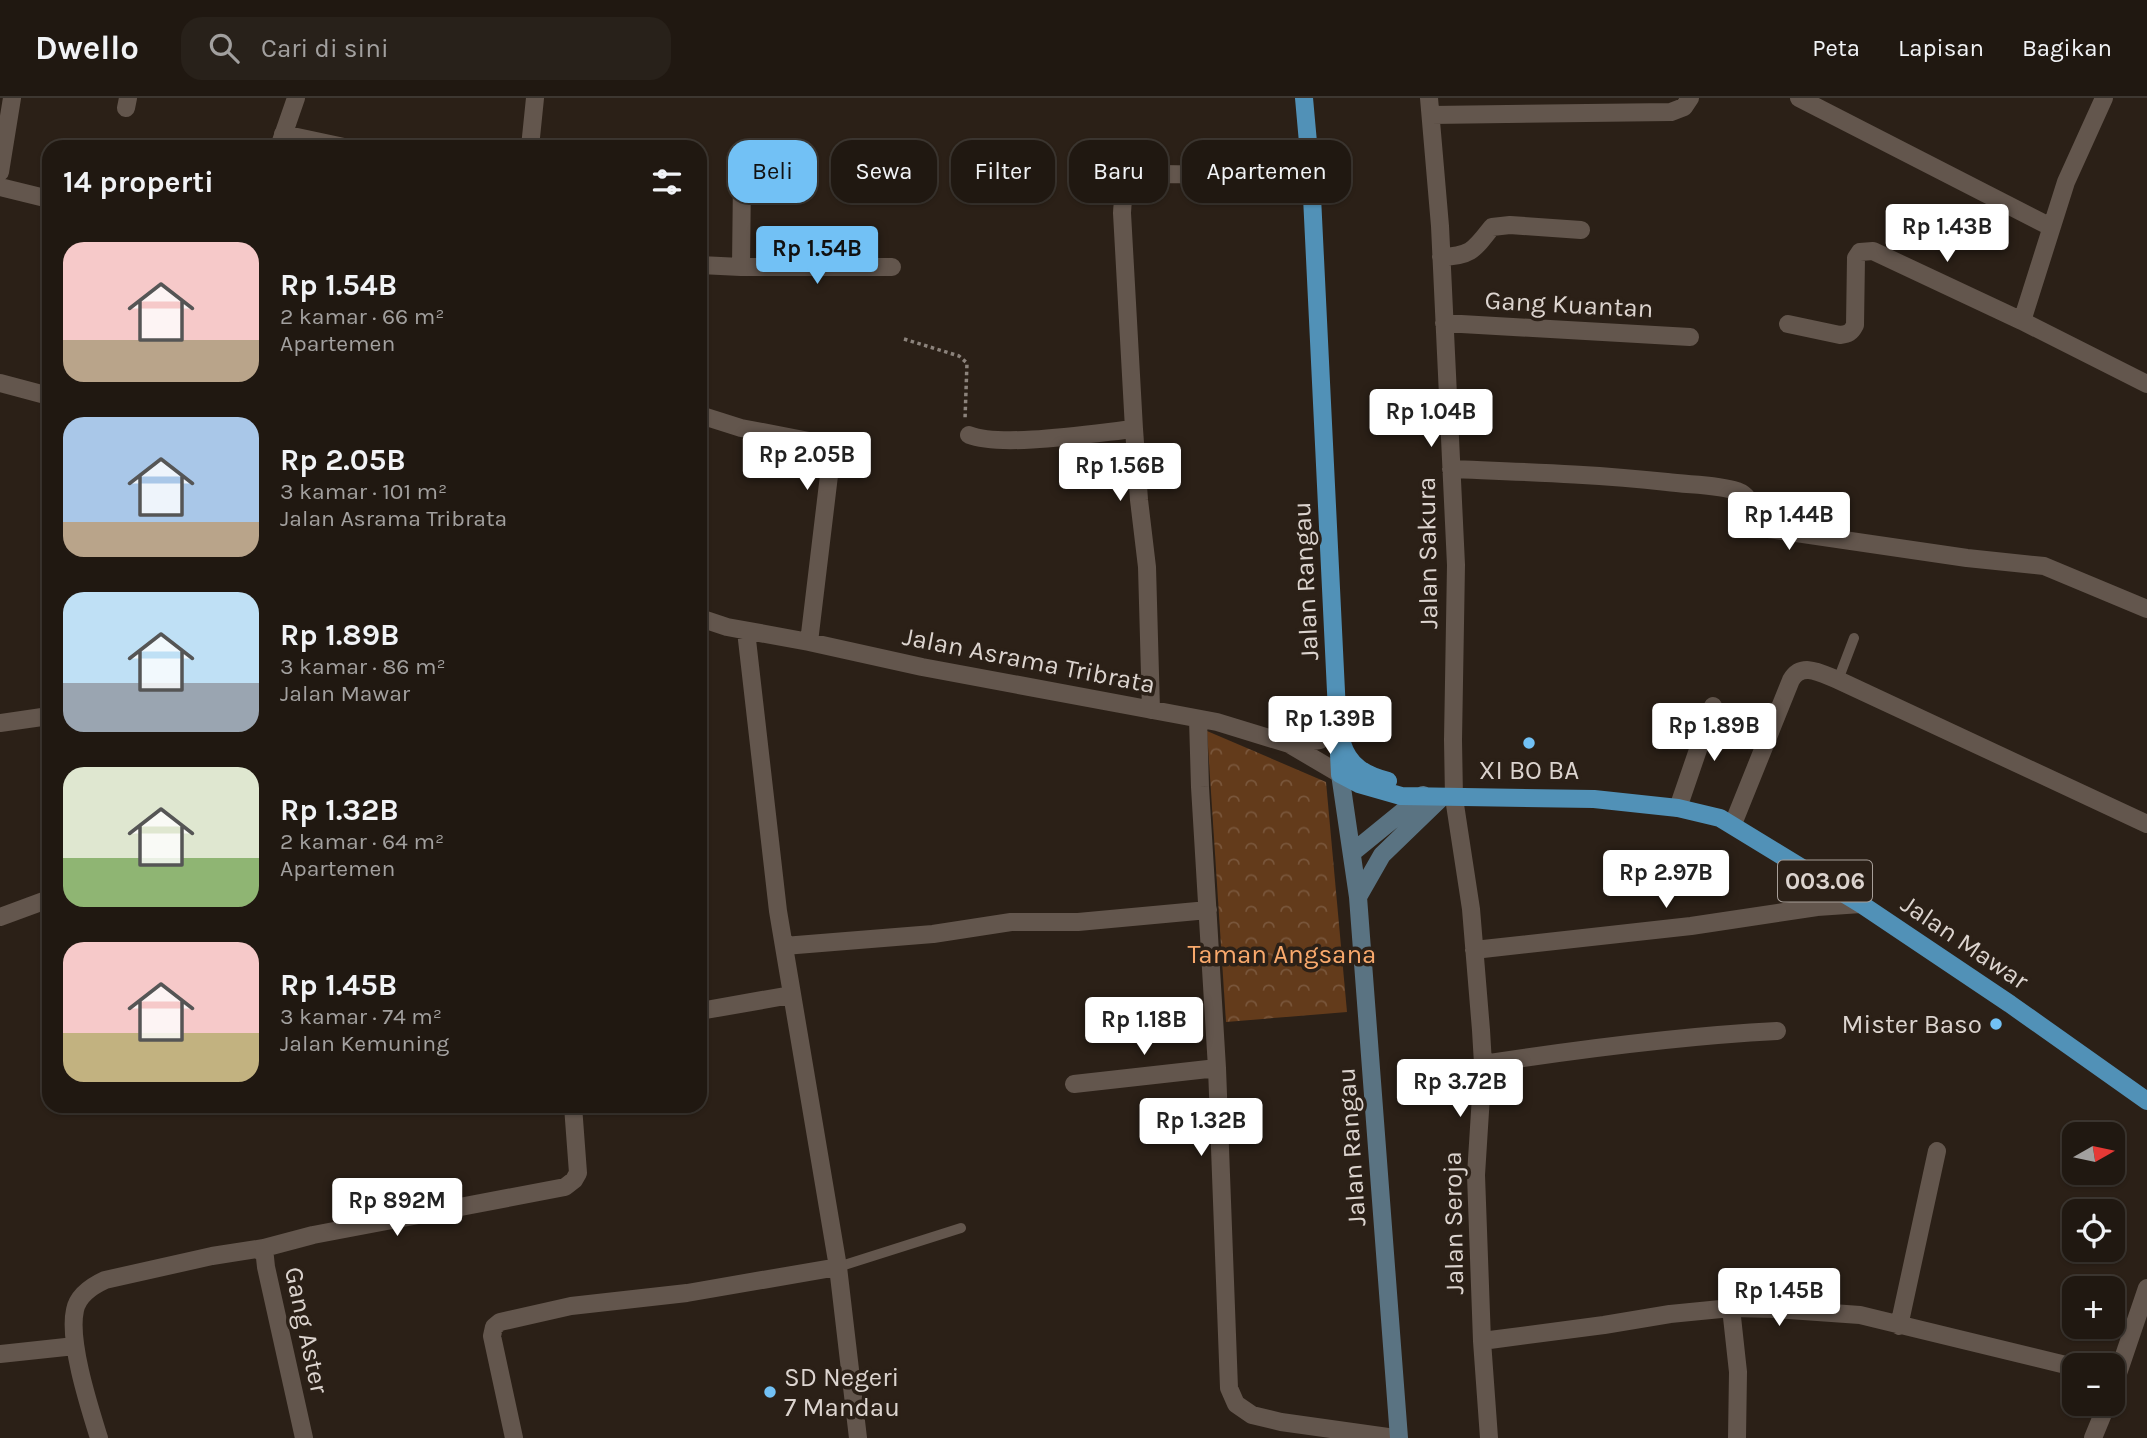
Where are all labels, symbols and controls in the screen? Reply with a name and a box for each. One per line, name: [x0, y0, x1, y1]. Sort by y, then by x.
search box: [181, 17, 671, 80]
text: Dwello: [35, 29, 139, 67]
icon: search: [205, 29, 243, 67]
text: Cari di sini: [261, 33, 389, 64]
text: Peta: [1812, 34, 1860, 62]
text: Lapisan: [1898, 34, 1984, 62]
text: Bagikan: [2022, 34, 2112, 62]
chip: Beli: [728, 140, 817, 203]
chip: Sewa: [831, 140, 937, 203]
chip: Filter: [951, 140, 1055, 203]
chip: Baru: [1069, 140, 1168, 203]
chip: Apartemen: [1182, 140, 1351, 203]
icon: filters: [648, 163, 686, 201]
text: 14 properti: [63, 164, 214, 200]
pin: Rp 1.43B: [1875, 204, 2019, 264]
text: Rp 1.43B: [1902, 213, 1992, 240]
pin: Rp 1.54B: [745, 226, 889, 286]
text: Rp 1.54B: [772, 235, 862, 262]
text: Rp 1.54B: [280, 267, 397, 303]
icon: home: [119, 270, 203, 354]
street label: Gang Kuantan: [1484, 285, 1654, 324]
text: 2 kamar · 66 m²: [280, 303, 444, 330]
text: Apartemen: [280, 330, 395, 357]
pin: Rp 1.04B: [1359, 390, 1503, 449]
text: Rp 1.04B: [1386, 398, 1476, 425]
pin: Rp 2.05B: [735, 432, 879, 492]
text: Rp 2.05B: [759, 441, 855, 468]
text: Rp 2.05B: [280, 442, 406, 478]
pin: Rp 1.56B: [1048, 444, 1192, 503]
icon: home: [119, 445, 203, 529]
text: Rp 1.56B: [1075, 452, 1165, 479]
street label: Jalan Sakura: [1411, 477, 1444, 629]
text: 3 kamar · 101 m²: [280, 478, 447, 505]
pin: Rp 1.44B: [1717, 492, 1861, 552]
street label: Jalan Rangau: [1286, 501, 1325, 661]
text: Rp 1.44B: [1744, 501, 1834, 528]
text: Jalan Asrama Tribrata: [280, 505, 507, 532]
text: Rp 1.89B: [280, 617, 399, 653]
icon: home: [119, 620, 203, 704]
street label: Jalan Asrama Tribrata: [900, 621, 1158, 700]
text: 3 kamar · 86 m²: [280, 653, 446, 680]
text: Jalan Mawar: [280, 680, 410, 707]
pin: Rp 1.39B: [1258, 696, 1402, 756]
pin: Rp 1.89B: [1642, 704, 1786, 763]
text: Rp 1.39B: [1284, 705, 1376, 732]
text: Rp 1.89B: [1668, 712, 1760, 739]
marker: XI BO BA: [1521, 735, 1537, 751]
place label: XI BO BA: [1479, 755, 1579, 786]
text: Rp 1.32B: [280, 792, 399, 828]
icon: home: [119, 795, 203, 879]
text: 2 kamar · 64 m²: [280, 828, 444, 855]
pin: Rp 2.97B: [1594, 850, 1738, 910]
text: Apartemen: [280, 855, 395, 882]
text: Rp 2.97B: [1619, 859, 1713, 886]
road number: 003.06: [1778, 860, 1872, 902]
street label: Jalan Mawar: [1895, 888, 2035, 997]
park label: Taman Angsana: [1188, 939, 1376, 970]
text: Rp 1.45B: [280, 967, 397, 1003]
icon: home: [119, 970, 203, 1054]
pin: Rp 1.18B: [1072, 998, 1216, 1057]
text: 3 kamar · 74 m²: [280, 1003, 442, 1030]
text: Rp 1.18B: [1101, 1006, 1187, 1033]
place label: Mister Baso: [1842, 1009, 1982, 1040]
marker: Mister Baso: [1988, 1016, 2004, 1032]
text: Jalan Kemuning: [280, 1030, 449, 1057]
pin: Rp 3.72B: [1388, 1060, 1532, 1119]
street label: Jalan Rangau: [1330, 1067, 1373, 1227]
text: Rp 3.72B: [1413, 1068, 1507, 1095]
pin: Rp 1.32B: [1129, 1098, 1273, 1158]
text: Rp 1.32B: [1156, 1107, 1246, 1134]
north arrow: [2062, 1122, 2124, 1185]
map controls: [2062, 1122, 2125, 1416]
street label: Jalan Seroja: [1437, 1151, 1470, 1295]
pin: Rp 892M: [332, 1178, 462, 1238]
text: Rp 892M: [348, 1187, 446, 1214]
button: locate: [2062, 1199, 2125, 1262]
street label: Gang Aster: [278, 1264, 335, 1397]
pin: Rp 1.45B: [1707, 1268, 1851, 1328]
button: +: [2062, 1276, 2125, 1339]
text: Rp 1.45B: [1734, 1277, 1824, 1304]
button: −: [2062, 1353, 2125, 1416]
place label: SD Negeri 7 Mandau: [784, 1362, 900, 1423]
marker: SD Negeri 7 Mandau: [762, 1384, 778, 1400]

